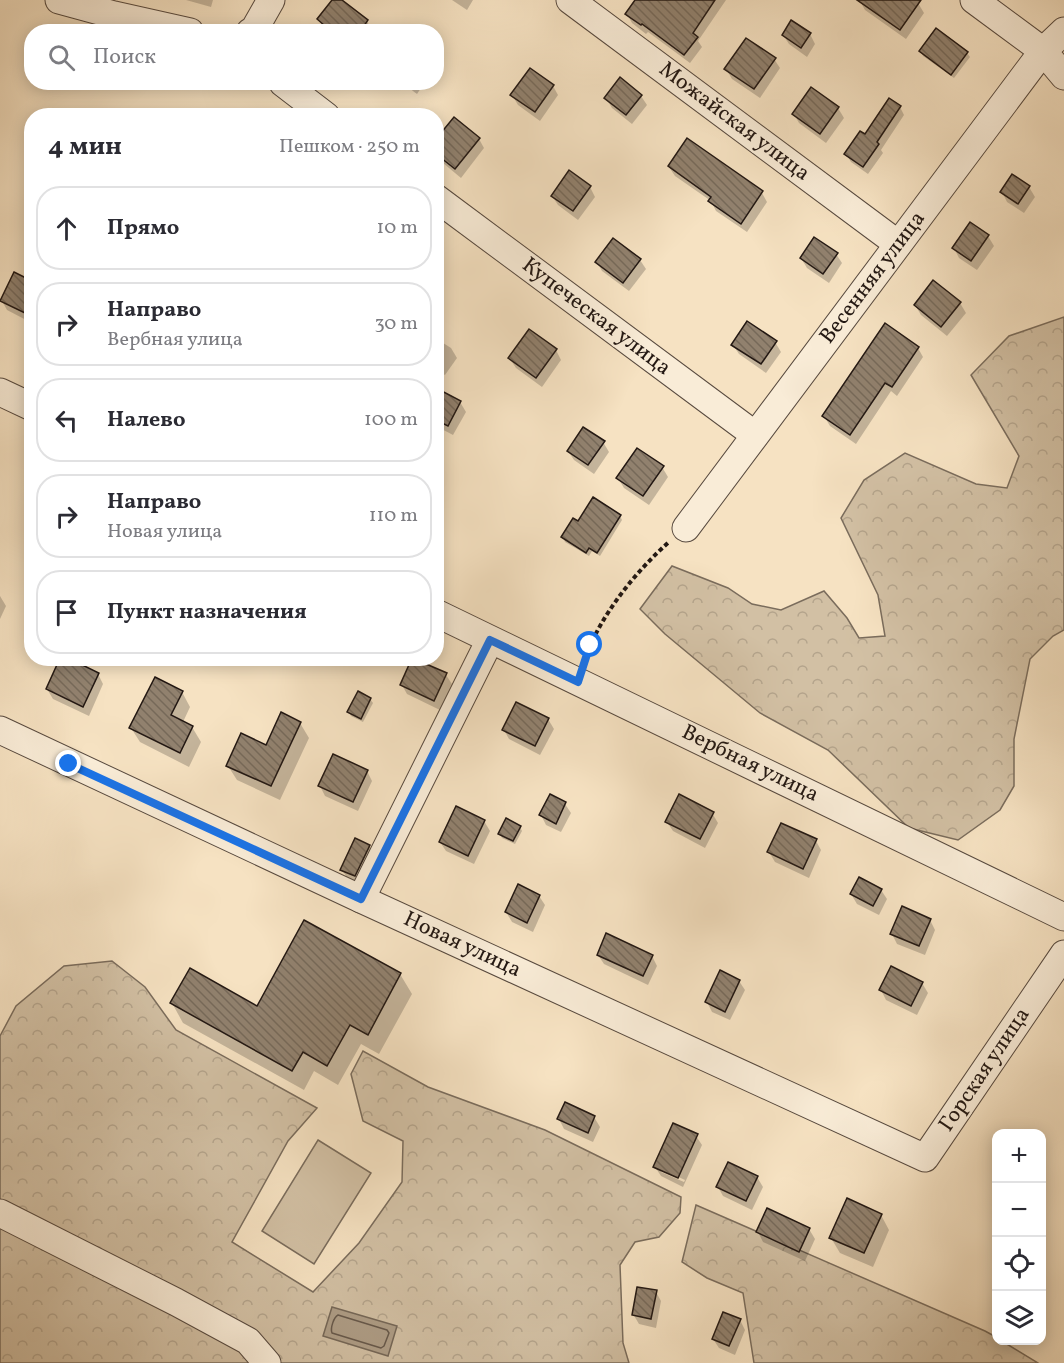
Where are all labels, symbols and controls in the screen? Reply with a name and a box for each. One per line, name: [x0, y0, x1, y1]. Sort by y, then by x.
search box: [24, 24, 444, 90]
icon: search: [45, 41, 78, 74]
text: Поиск: [93, 42, 156, 73]
street label: Можайская улица: [652, 55, 816, 189]
text: 4 мин: [48, 129, 122, 165]
text: Пешком · 250 m: [279, 133, 420, 161]
street label: Весенняя улица: [813, 205, 933, 351]
icon: ahead: [50, 212, 83, 245]
text: Прямо: [107, 213, 179, 244]
text: 10 m: [377, 214, 418, 242]
street label: Купеческая улица: [515, 251, 677, 383]
text: Направо: [107, 295, 201, 326]
icon: right: [50, 308, 83, 341]
text: 30 m: [374, 310, 418, 338]
text: Вербная улица: [107, 326, 243, 354]
icon: left: [50, 404, 83, 437]
text: Налево: [107, 405, 186, 436]
text: 100 m: [364, 406, 418, 434]
text: Направо: [107, 487, 201, 518]
icon: right: [50, 500, 83, 533]
text: 110 m: [369, 502, 418, 530]
text: Новая улица: [107, 518, 222, 546]
icon: arrive: [50, 596, 83, 629]
text: Пункт назначения: [107, 597, 307, 628]
route start: [576, 631, 602, 657]
street label: Вербная улица: [676, 717, 824, 811]
route end: [55, 750, 81, 776]
street label: Новая улица: [398, 904, 526, 986]
street label: Горская улица: [932, 1002, 1038, 1138]
map controls: [992, 1129, 1046, 1345]
button: +: [992, 1129, 1046, 1183]
button: −: [992, 1183, 1046, 1237]
button: locate: [992, 1237, 1046, 1291]
button: layers: [992, 1291, 1046, 1345]

